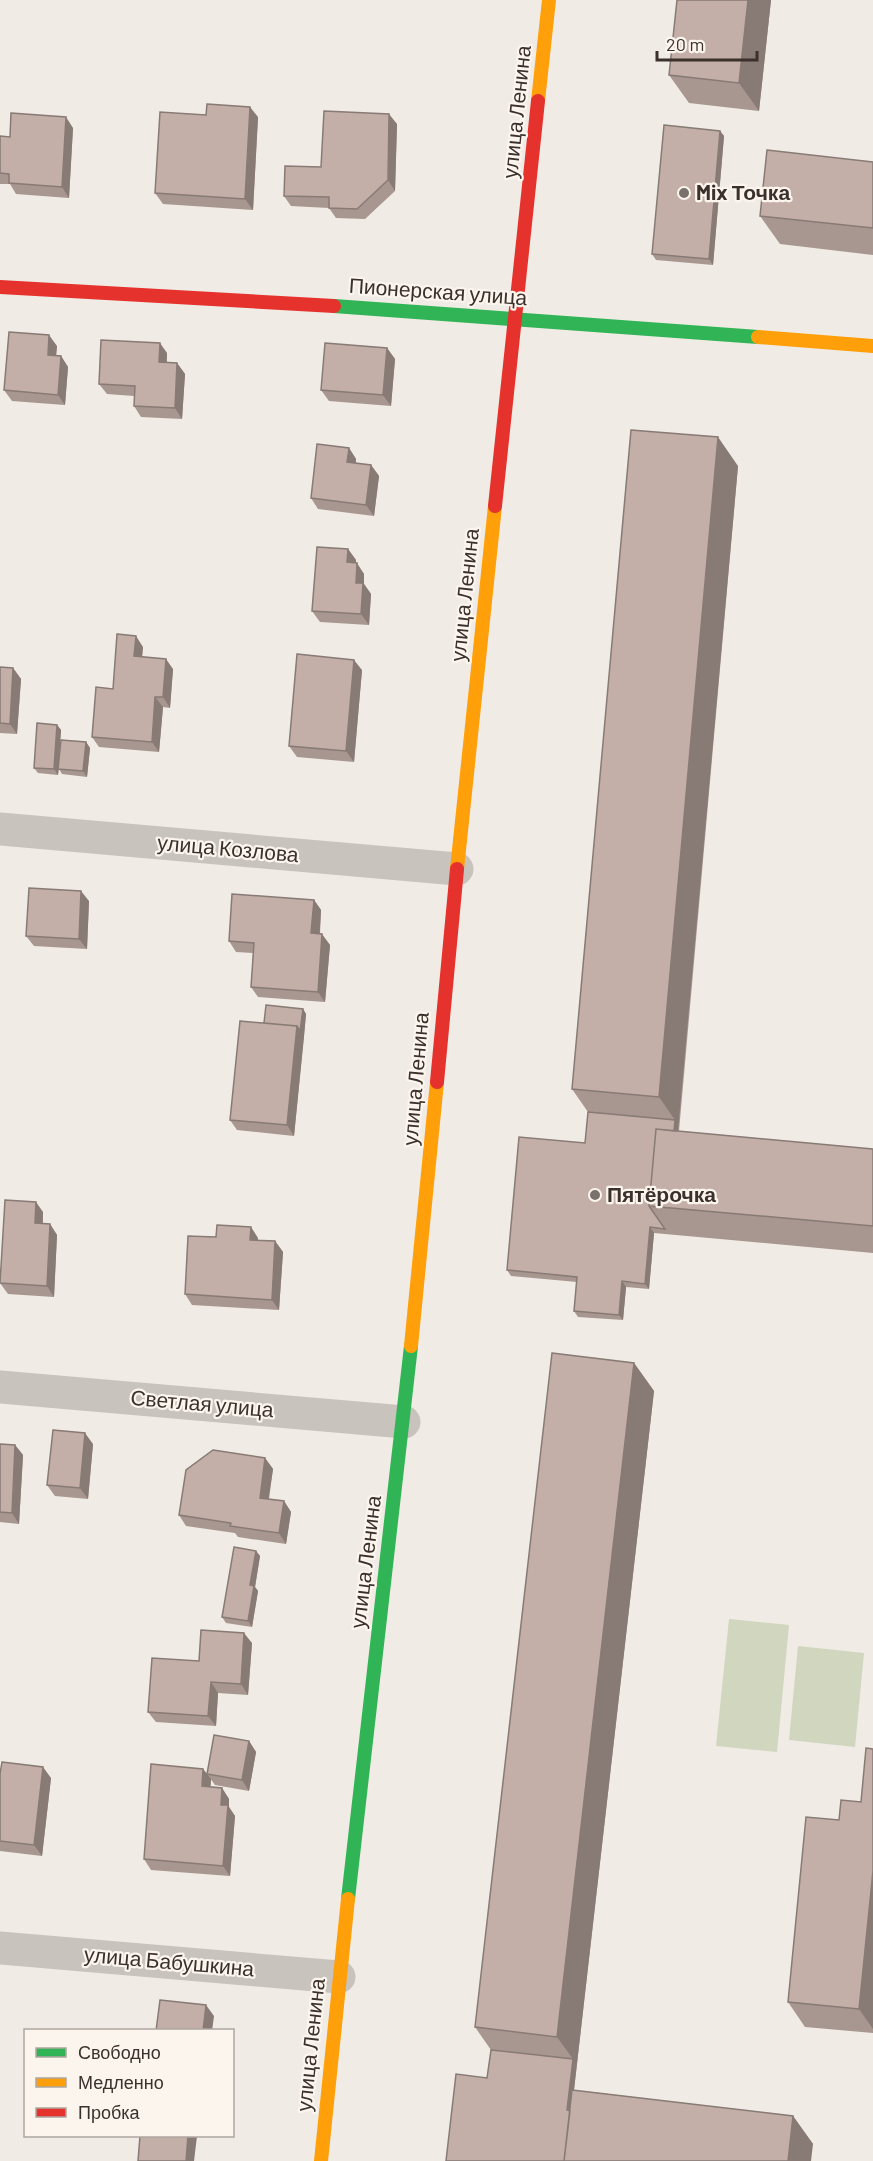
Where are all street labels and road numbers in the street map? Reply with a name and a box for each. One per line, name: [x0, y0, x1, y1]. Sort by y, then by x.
street label: улица Ленина: [496, 44, 535, 180]
street label: Пионерская улица: [348, 272, 528, 309]
street label: улица Ленина: [444, 527, 483, 663]
street label: улица Козлова: [156, 829, 300, 866]
street label: улица Ленина: [396, 1011, 433, 1147]
street label: Светлая улица: [130, 1384, 275, 1421]
street label: улица Ленина: [344, 1493, 385, 1630]
street label: улица Бабушкина: [83, 1941, 255, 1980]
street label: улица Ленина: [290, 1977, 329, 2113]

